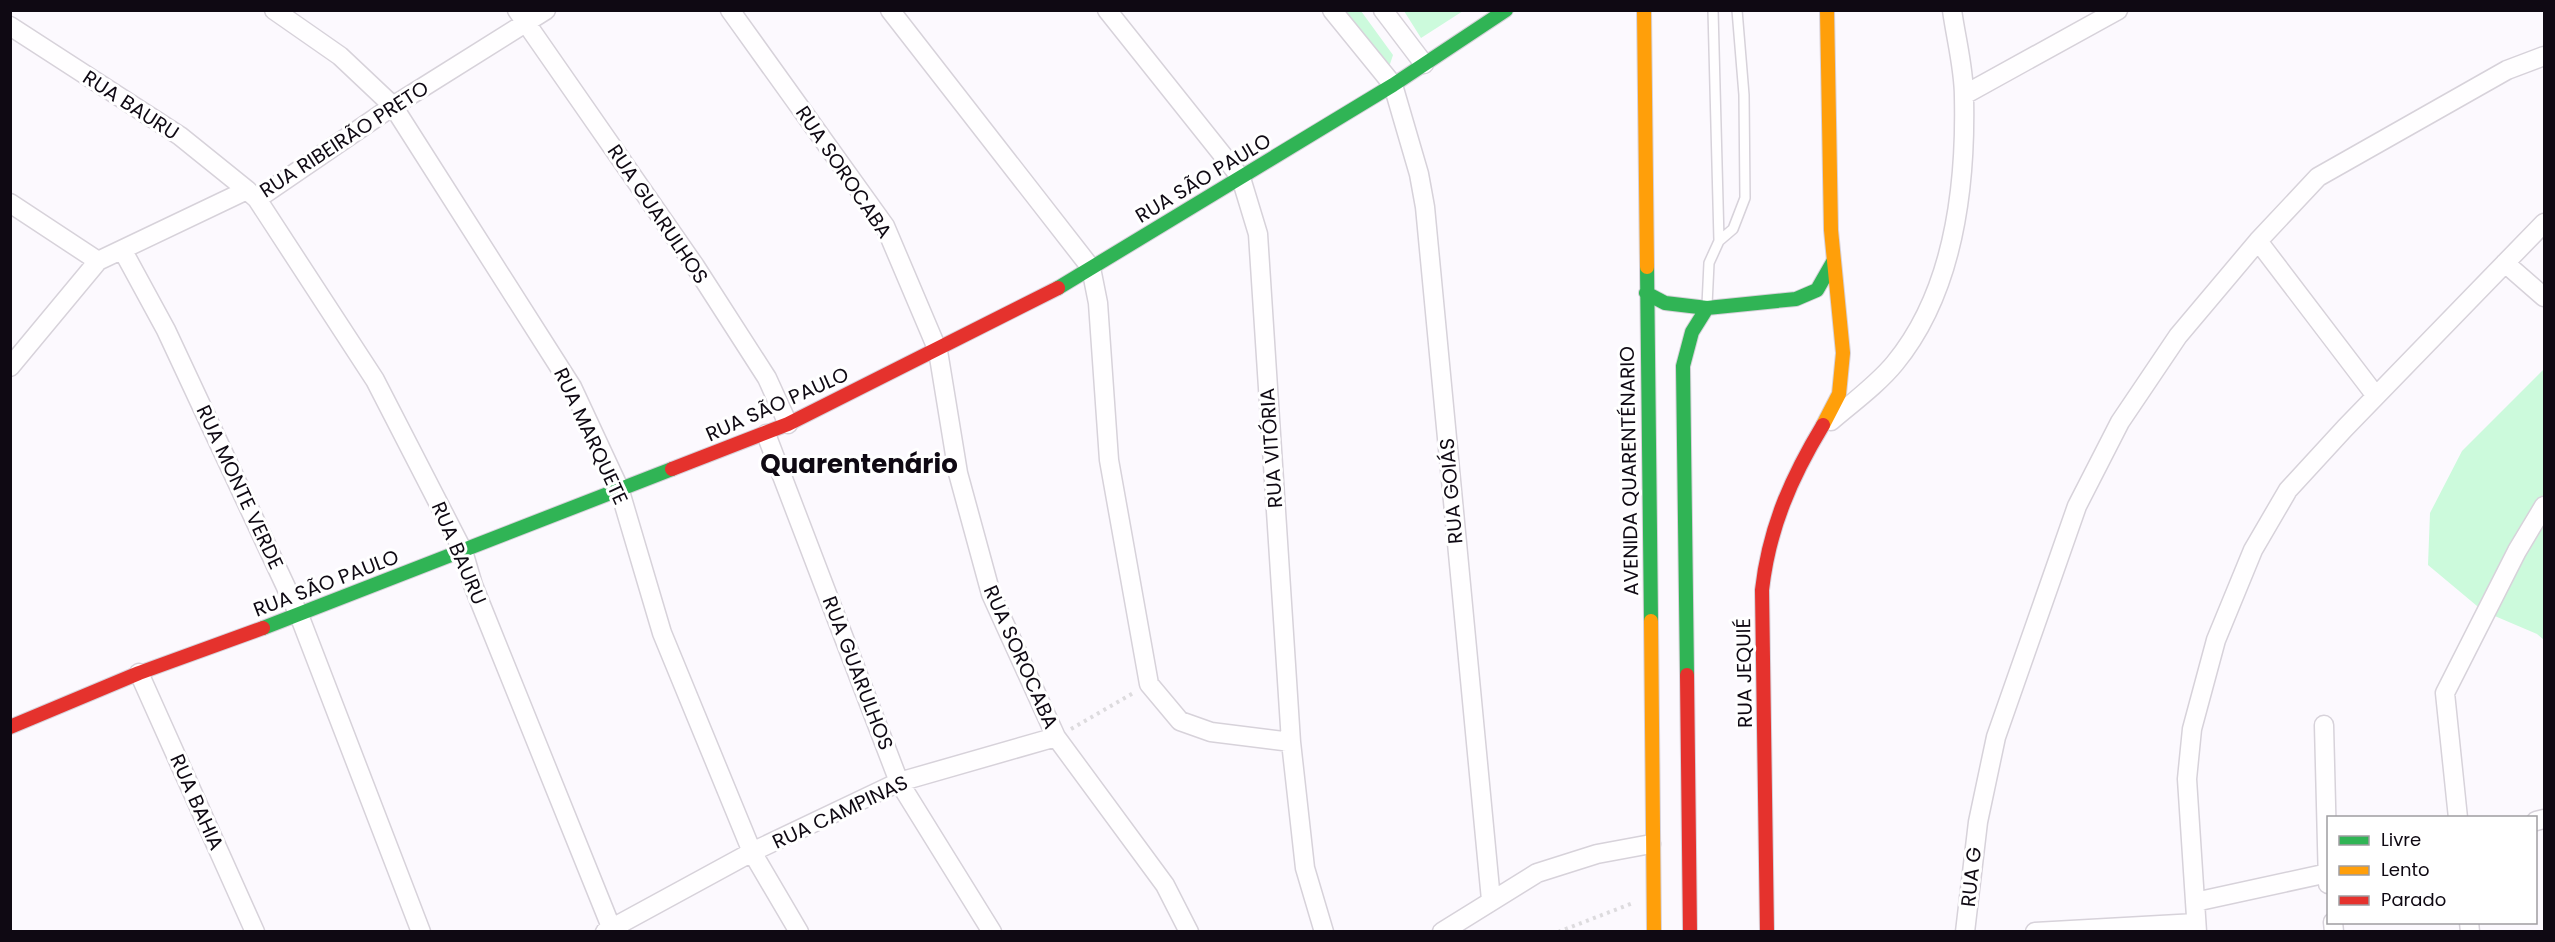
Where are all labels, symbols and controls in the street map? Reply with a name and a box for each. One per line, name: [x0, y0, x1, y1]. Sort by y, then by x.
street label: RUA BAURU: [78, 63, 184, 147]
street label: RUA RIBEIRÃO PRETO: [254, 74, 434, 204]
street label: RUA SOROCABA: [789, 100, 899, 244]
street label: RUA SÃO PAULO: [1130, 126, 1276, 230]
street label: RUA GUARULHOS: [601, 139, 715, 289]
street label: AVENIDA QUARENTÉNARIO: [1613, 346, 1645, 596]
street label: RUA SÃO PAULO: [701, 360, 853, 448]
street label: RUA MARQUETE: [547, 363, 635, 509]
street label: RUA VITÓRIA: [1253, 387, 1289, 509]
street label: RUA MONTE VERDE: [190, 400, 290, 574]
street label: RUA GOIÁS: [1432, 437, 1470, 545]
district label: Quarentenário: [760, 446, 958, 482]
street label: RUA BAURU: [425, 497, 493, 609]
street label: RUA SÃO PAULO: [249, 542, 403, 624]
street label: RUA SOROCABA: [977, 581, 1065, 733]
street label: RUA GUARULHOS: [816, 592, 900, 754]
street label: RUA JEQUIÉ: [1729, 618, 1759, 728]
street label: RUA BAHIA: [163, 750, 231, 854]
street label: RUA CAMPINAS: [768, 768, 912, 856]
legend: [2327, 816, 2537, 924]
text: Livre: [2381, 827, 2421, 852]
street label: RUA G: [1954, 846, 1988, 908]
text: Lento: [2381, 857, 2430, 882]
text: Parado: [2381, 887, 2446, 912]

